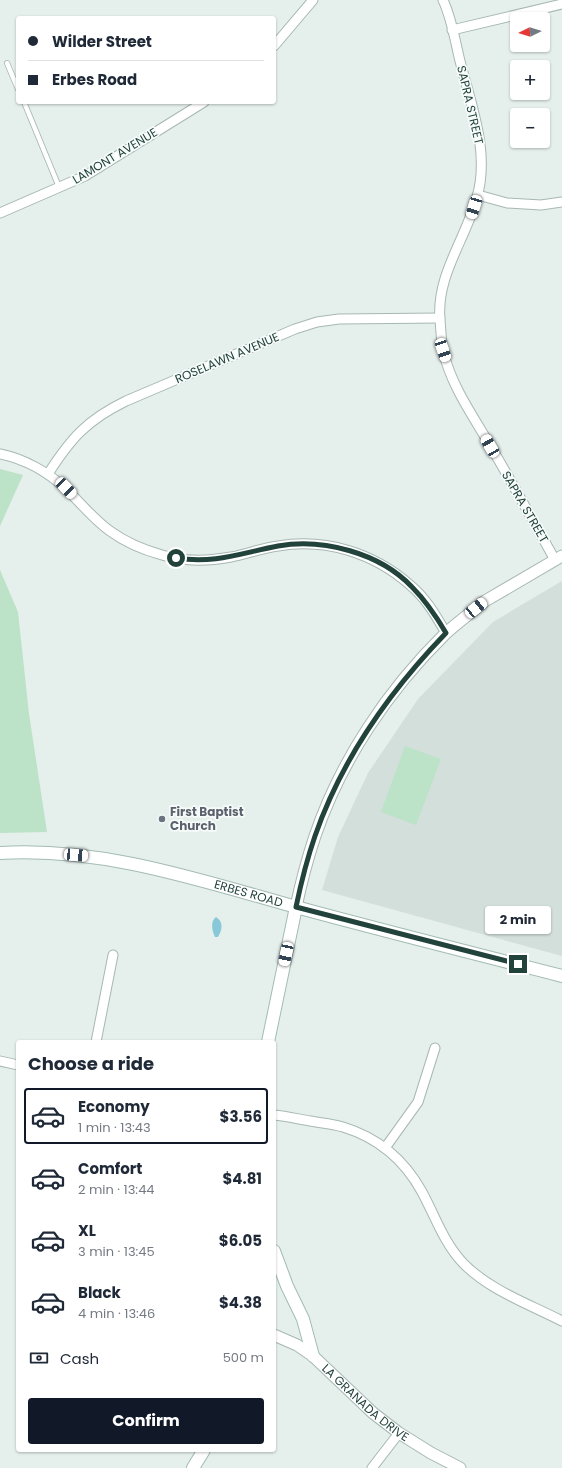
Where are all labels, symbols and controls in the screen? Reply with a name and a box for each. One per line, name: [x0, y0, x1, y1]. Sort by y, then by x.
north arrow: [510, 12, 550, 52]
map controls: [510, 12, 550, 148]
text: Wilder Street: [52, 31, 152, 52]
button: +: [510, 60, 550, 100]
street label: SAPRA STREET: [453, 64, 488, 146]
text: Erbes Road: [52, 69, 137, 90]
button: −: [510, 108, 550, 148]
street label: LAMONT AVENUE: [69, 124, 160, 188]
car: [465, 194, 483, 220]
street label: ROSELAWN AVENUE: [172, 328, 281, 387]
car: [434, 337, 452, 363]
car: [479, 433, 501, 459]
street label: SAPRA STREET: [498, 468, 553, 546]
car: [53, 475, 79, 501]
route start: [167, 549, 185, 567]
car: [463, 596, 489, 620]
place label: First Baptist Church: [170, 803, 244, 834]
marker: First Baptist Church: [157, 814, 167, 824]
car: [64, 848, 88, 862]
street label: ERBES ROAD: [212, 875, 285, 911]
callout: 2 min: [485, 906, 551, 934]
text: 2 min: [500, 910, 536, 929]
car: [278, 941, 294, 967]
route end: [509, 955, 527, 973]
text: Choose a ride: [28, 1051, 154, 1076]
text: Economy: [78, 1096, 150, 1117]
icon: car: [30, 1098, 66, 1134]
text: $3.56: [220, 1106, 262, 1127]
text: 1 min · 13:43: [78, 1118, 151, 1137]
text: Comfort: [78, 1158, 142, 1179]
icon: car: [30, 1160, 66, 1196]
text: $4.81: [222, 1168, 262, 1189]
text: 2 min · 13:44: [78, 1180, 155, 1199]
text: XL: [78, 1220, 96, 1241]
icon: car: [30, 1222, 66, 1258]
text: $6.05: [219, 1230, 262, 1251]
text: 3 min · 13:45: [78, 1242, 155, 1261]
text: Black: [78, 1282, 121, 1303]
icon: car: [30, 1284, 66, 1320]
text: $4.38: [219, 1292, 262, 1313]
text: 4 min · 13:46: [78, 1304, 155, 1323]
icon: cash: [28, 1347, 50, 1369]
text: Cash: [60, 1348, 99, 1369]
text: 500 m: [223, 1348, 264, 1367]
street label: LA GRANADA DRIVE: [319, 1360, 412, 1445]
button: Confirm: [28, 1398, 264, 1444]

